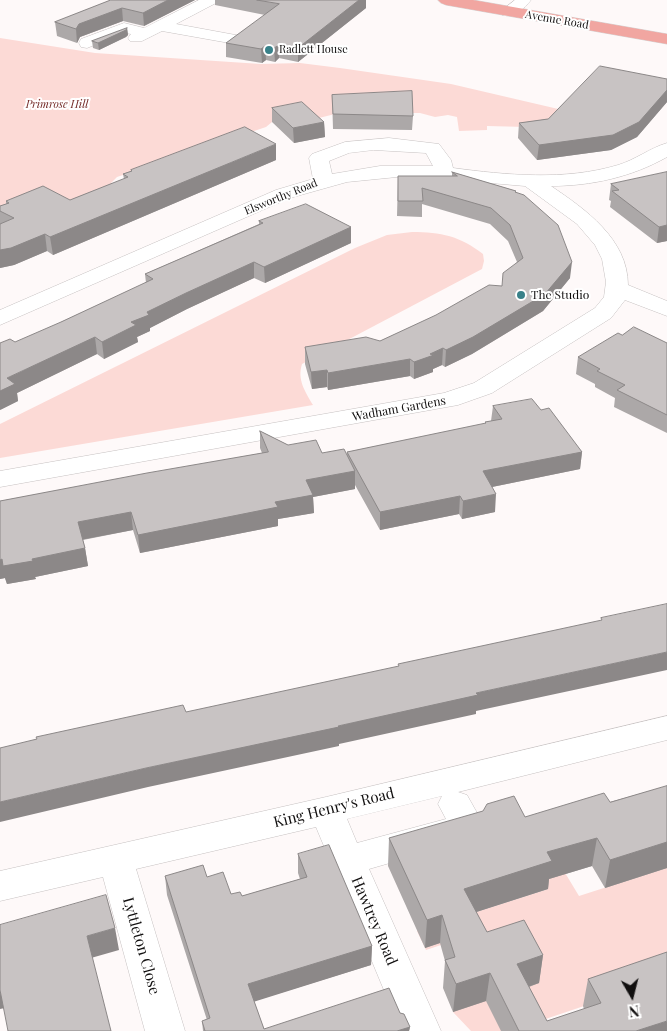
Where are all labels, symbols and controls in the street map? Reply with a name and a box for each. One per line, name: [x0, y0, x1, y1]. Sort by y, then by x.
street label: Avenue Road: [524, 8, 590, 32]
place label: Radlett House: [279, 43, 348, 57]
marker: Radlett House: [263, 44, 275, 56]
park label: Primrose Hill: [26, 98, 88, 112]
street label: Elsworthy Road: [243, 176, 319, 218]
place label: The Studio: [531, 288, 589, 302]
marker: The Studio: [515, 289, 527, 301]
street label: Wadham Gardens: [351, 394, 447, 424]
street label: King Henry's Road: [272, 784, 396, 832]
street label: Hawtrey Road: [347, 874, 401, 968]
street label: Lyttleton Close: [119, 895, 163, 997]
north arrow: [607, 971, 657, 1021]
text: N: [628, 1001, 640, 1021]

